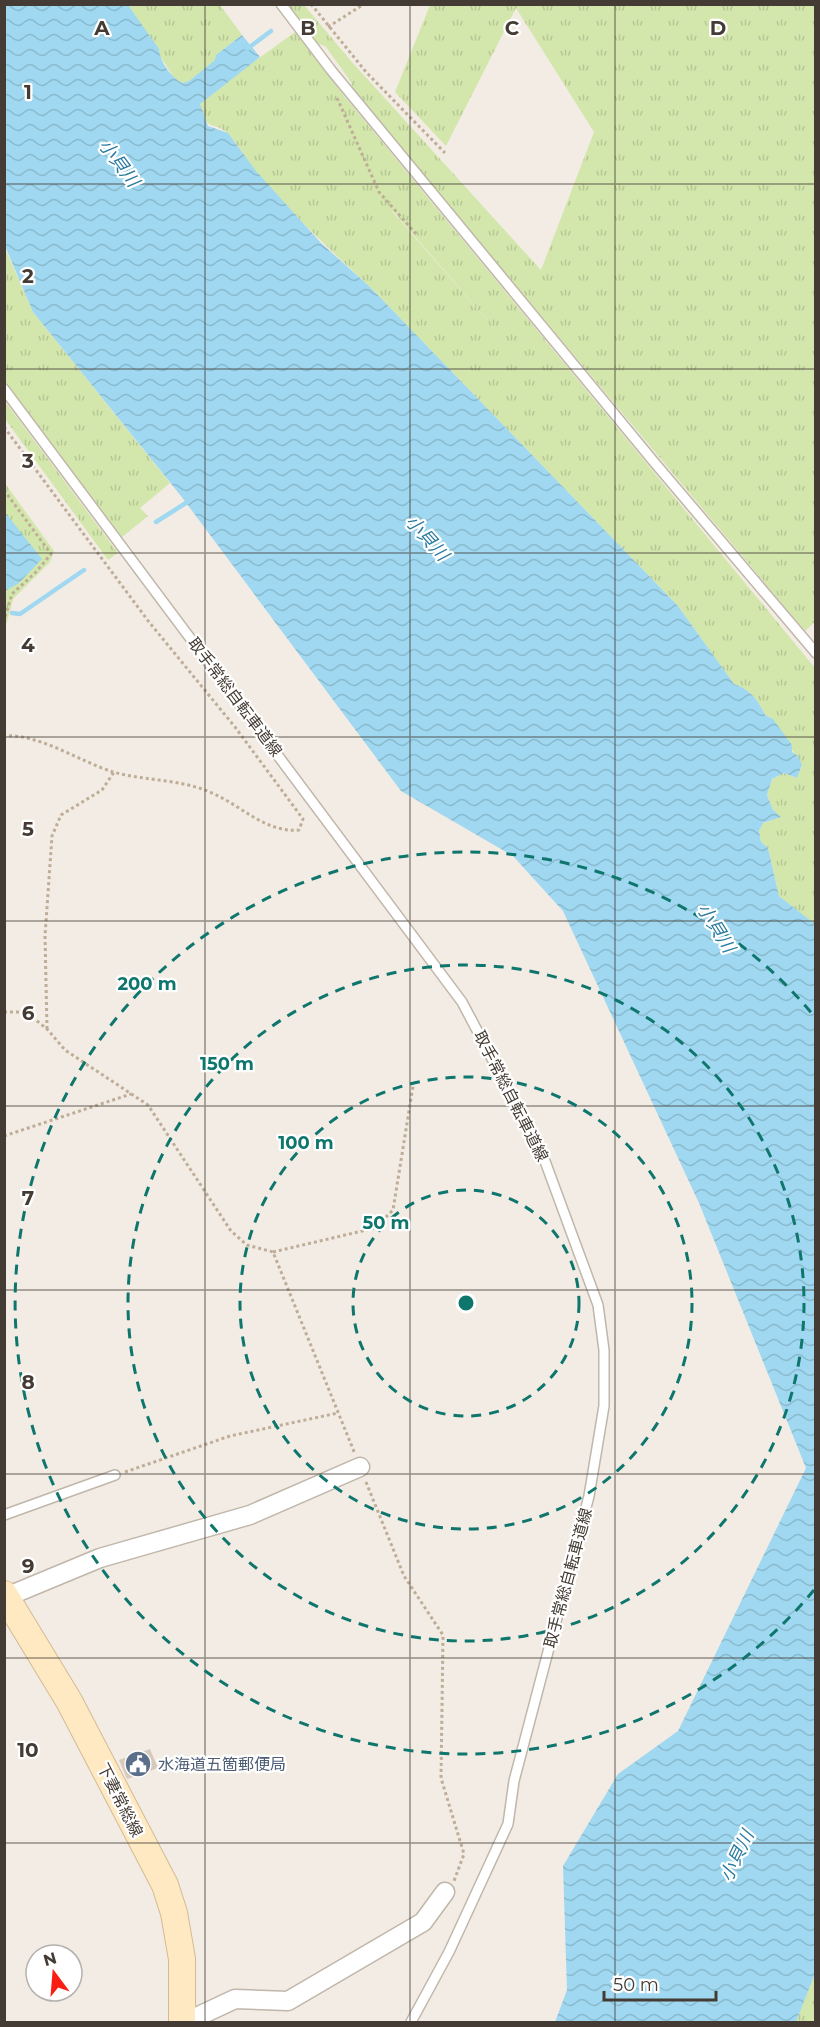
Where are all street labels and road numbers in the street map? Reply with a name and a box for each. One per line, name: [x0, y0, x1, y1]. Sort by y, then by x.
street label: 取手常総自転車道線: [184, 634, 286, 760]
street label: 取手常総自転車道線: [470, 1028, 552, 1164]
street label: 取手常総自転車道線: [540, 1506, 596, 1650]
street label: 下妻常総線: [93, 1760, 147, 1840]

